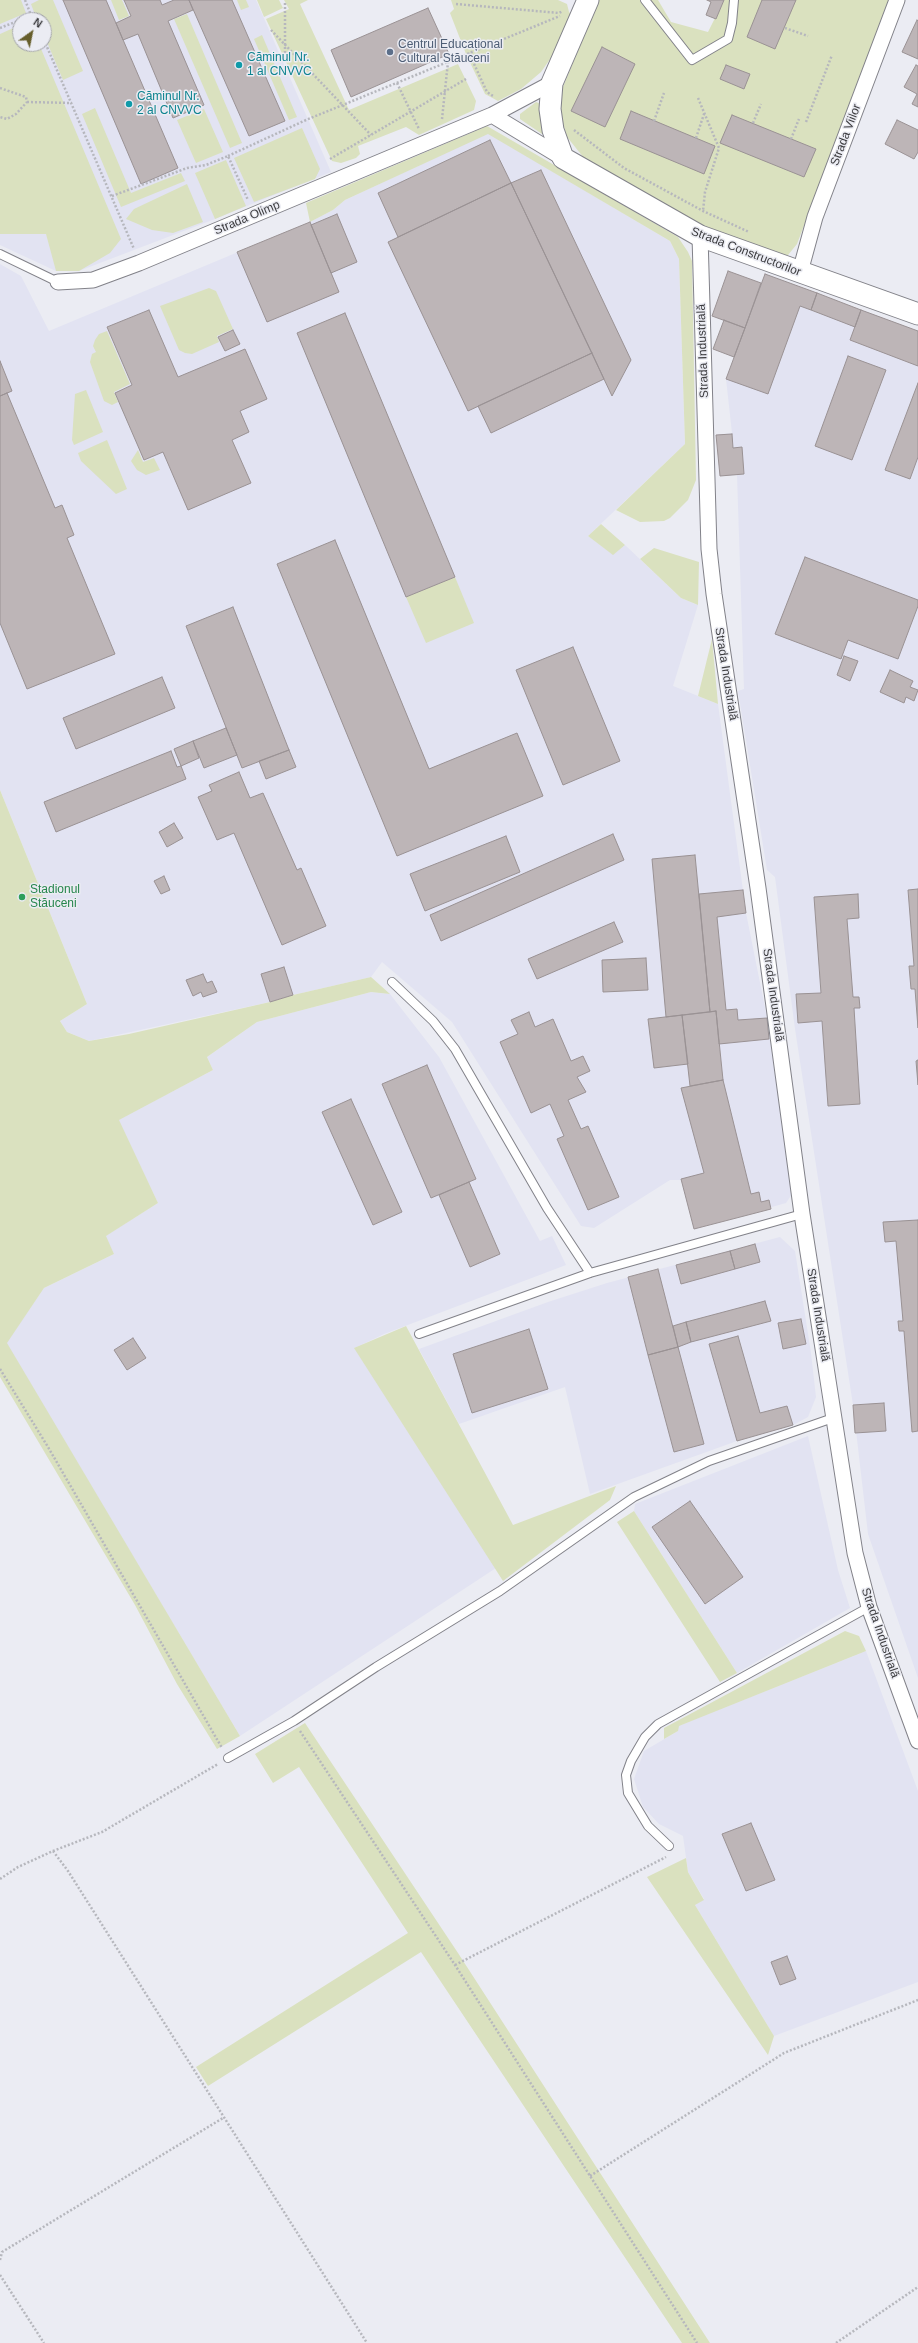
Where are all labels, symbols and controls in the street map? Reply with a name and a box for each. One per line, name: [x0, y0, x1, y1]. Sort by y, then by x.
north arrow: [12, 12, 52, 52]
text: N: [31, 16, 45, 30]
place label: Centrul Educațional Cultural Stăuceni: [398, 38, 503, 66]
marker: Centrul Educațional Cultural Stăuceni: [385, 47, 395, 57]
place label: Căminul Nr. 1 al CNVVC: [247, 51, 312, 79]
marker: Căminul Nr. 1 al CNVVC: [234, 60, 244, 70]
place label: Căminul Nr. 2 al CNVVC: [137, 90, 202, 118]
marker: Căminul Nr. 2 al CNVVC: [124, 99, 134, 109]
street label: Strada Viilor: [828, 102, 864, 168]
street label: Strada Olimp: [212, 198, 282, 238]
street label: Strada Constructorilor: [689, 224, 803, 280]
street label: Strada Industrială: [694, 304, 712, 398]
street label: Strada Industrială: [712, 626, 740, 722]
place label: Stadionul Stăuceni: [30, 883, 80, 911]
marker: Stadionul Stăuceni: [17, 892, 27, 902]
street label: Strada Industrială: [759, 947, 787, 1043]
street label: Strada Industrială: [804, 1267, 832, 1363]
street label: Strada Industrială: [858, 1586, 902, 1680]

